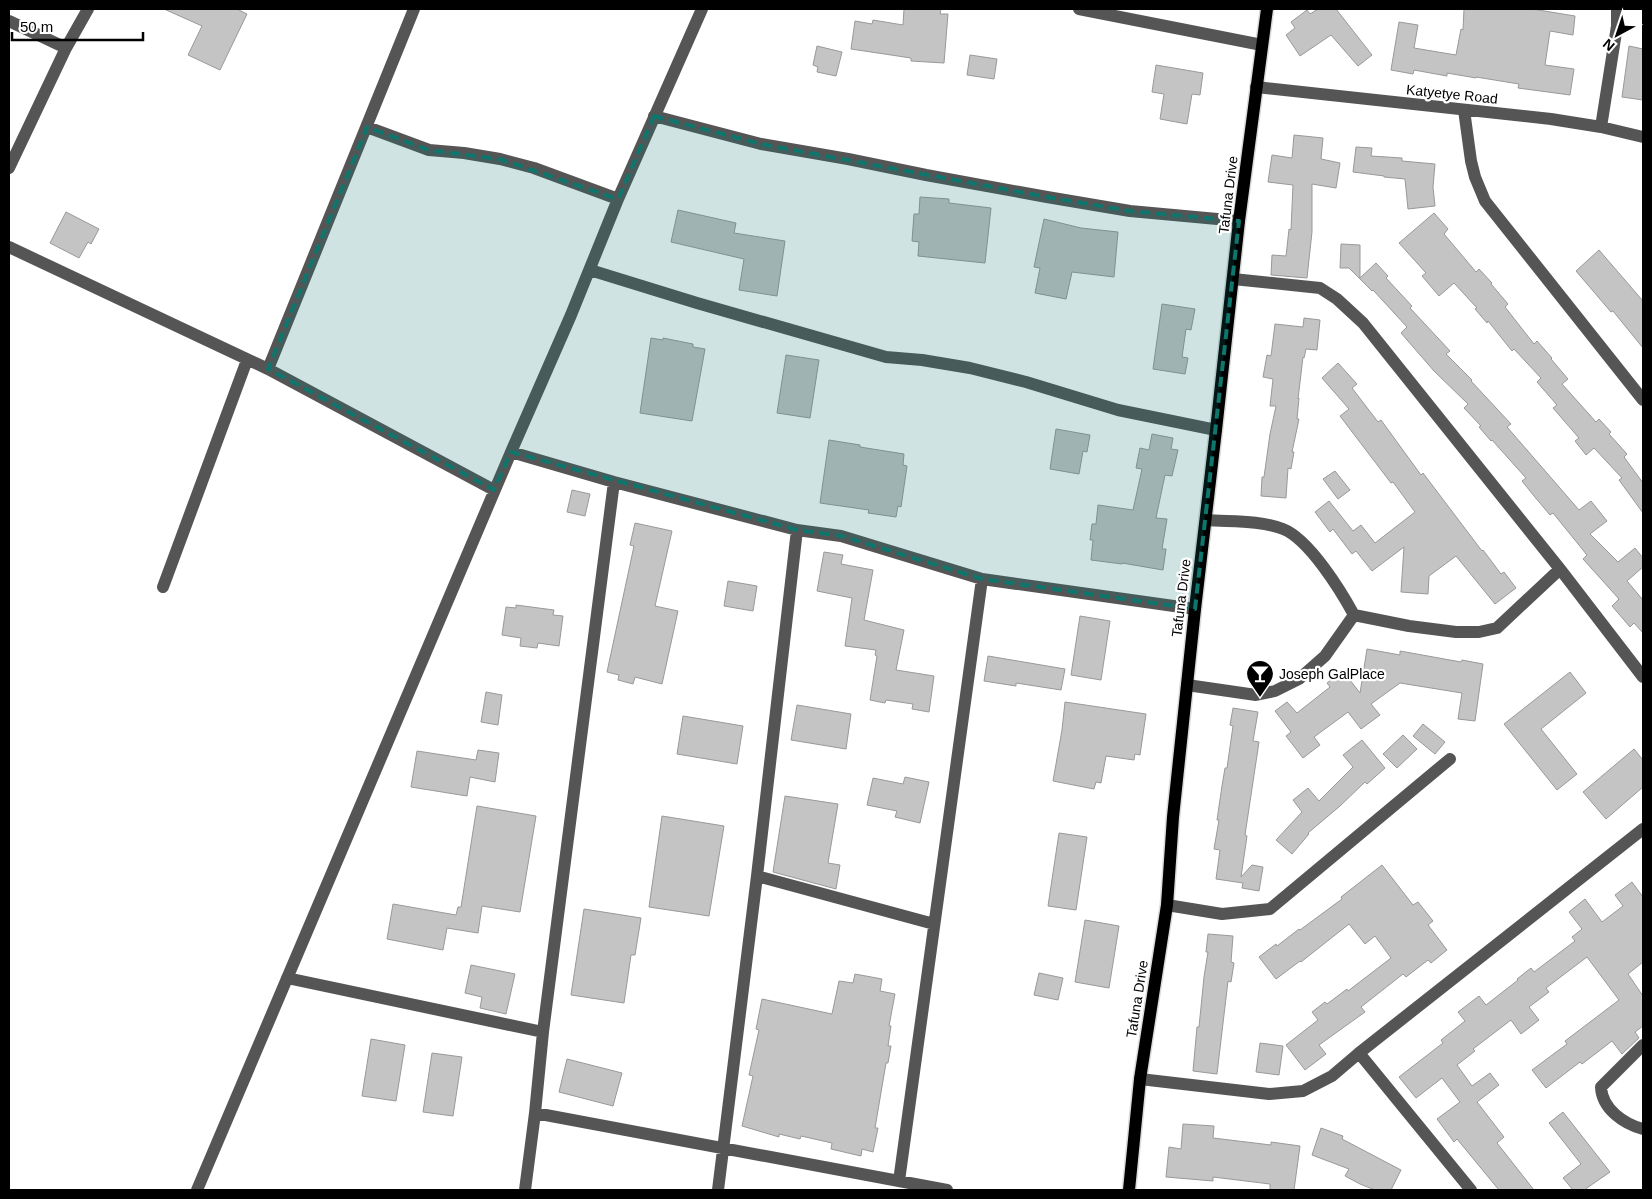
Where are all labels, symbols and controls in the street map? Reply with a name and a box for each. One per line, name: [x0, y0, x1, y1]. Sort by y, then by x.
scale bar: [12, 10, 144, 42]
north arrow: [1592, 10, 1642, 60]
text: 50 m: [20, 18, 53, 35]
text: N: [1600, 36, 1618, 54]
street label: Katyetye Road: [1405, 81, 1499, 107]
street label: Tafuna Drive: [1215, 155, 1241, 235]
street label: Tafuna Drive: [1168, 558, 1194, 638]
bar icon: Joseph GalPlace: [1245, 659, 1275, 698]
place label: Joseph GalPlace: [1279, 666, 1385, 682]
street label: Tafuna Drive: [1123, 959, 1151, 1039]

